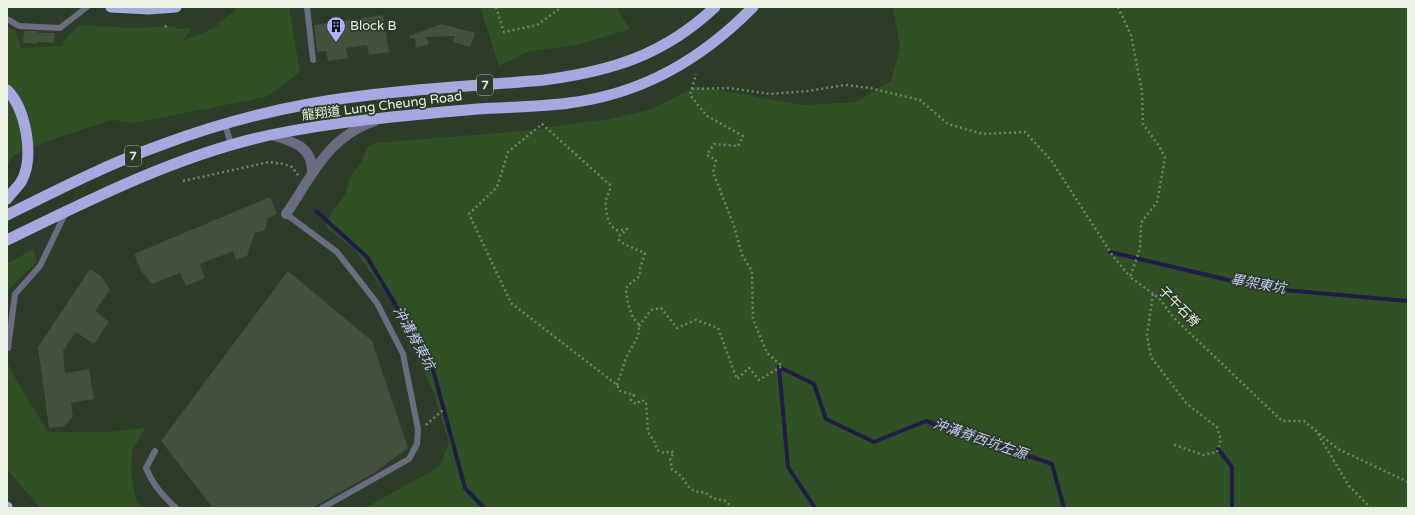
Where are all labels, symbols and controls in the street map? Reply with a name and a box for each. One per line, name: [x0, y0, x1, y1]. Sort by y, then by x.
building icon: Block B: [325, 15, 347, 43]
place label: Block B: [350, 18, 396, 34]
road number: 7: [477, 75, 493, 95]
street label: 龍翔道 Lung Cheung Road: [301, 88, 463, 124]
road number: 7: [125, 146, 141, 166]
water label: 畢架東坑: [1229, 271, 1289, 298]
street label: 子午石脊: [1155, 283, 1203, 331]
water label: 沖溝脊東坑: [390, 303, 439, 374]
water label: 沖溝脊西坑左源: [931, 415, 1032, 464]

